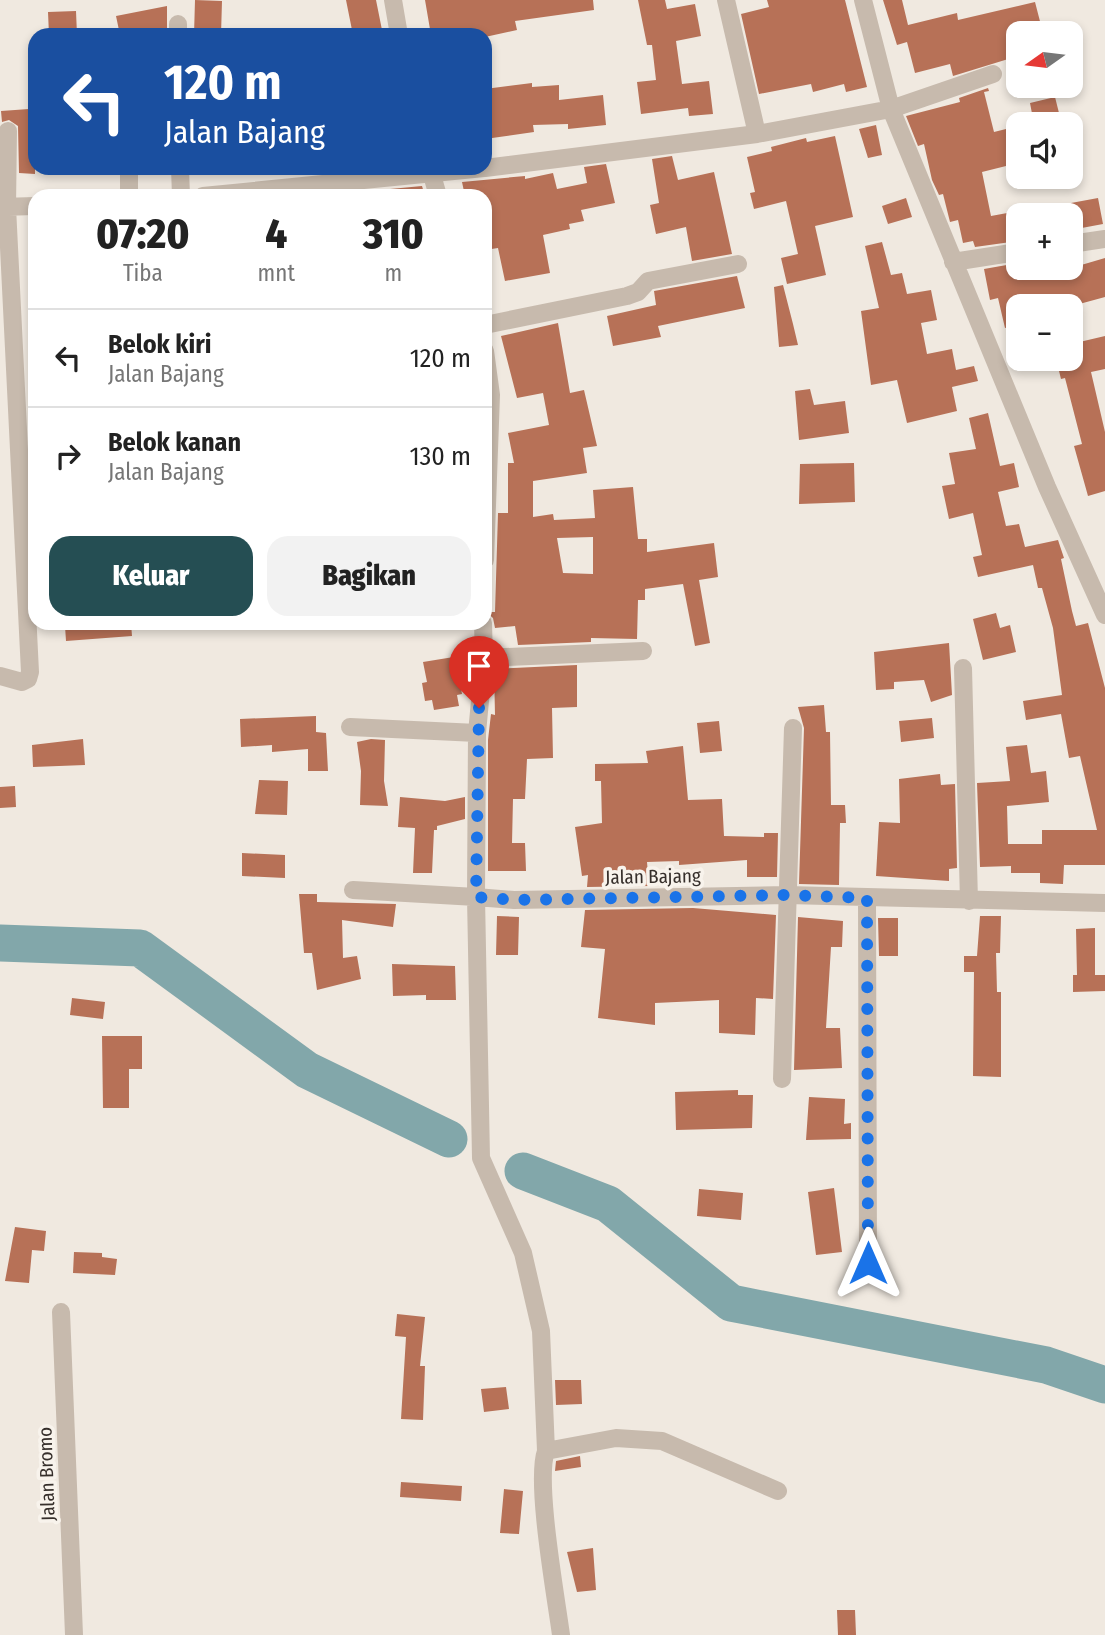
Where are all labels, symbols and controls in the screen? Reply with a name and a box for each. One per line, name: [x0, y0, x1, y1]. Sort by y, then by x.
north arrow: [1006, 21, 1083, 98]
map controls: [1006, 21, 1083, 371]
text: 120 m: [164, 53, 282, 112]
icon: left: [49, 56, 140, 147]
button: sound: [1006, 112, 1083, 189]
text: Jalan Bajang: [164, 113, 325, 151]
button: +: [1006, 203, 1083, 280]
text: 07:20: [96, 209, 190, 259]
text: 4: [265, 209, 287, 259]
text: 310: [363, 209, 424, 259]
text: Tiba: [123, 259, 163, 287]
text: mnt: [258, 259, 295, 287]
text: m: [385, 259, 402, 287]
button: −: [1006, 294, 1083, 371]
text: Belok kiri: [108, 329, 211, 360]
icon: left: [49, 339, 87, 377]
text: 120 m: [410, 343, 471, 374]
text: Jalan Bajang: [108, 360, 224, 388]
text: Belok kanan: [108, 427, 241, 458]
icon: right: [49, 437, 87, 475]
text: 130 m: [409, 441, 471, 472]
text: Jalan Bajang: [108, 458, 224, 486]
button: Keluar: [49, 536, 253, 616]
button: Bagikan: [267, 536, 471, 616]
pin: [449, 636, 509, 708]
icon: arrive: [460, 647, 498, 685]
street label: Jalan Bajang: [605, 864, 701, 889]
position arrow: [831, 1226, 905, 1300]
street label: Jalan Bromo: [33, 1427, 60, 1521]

